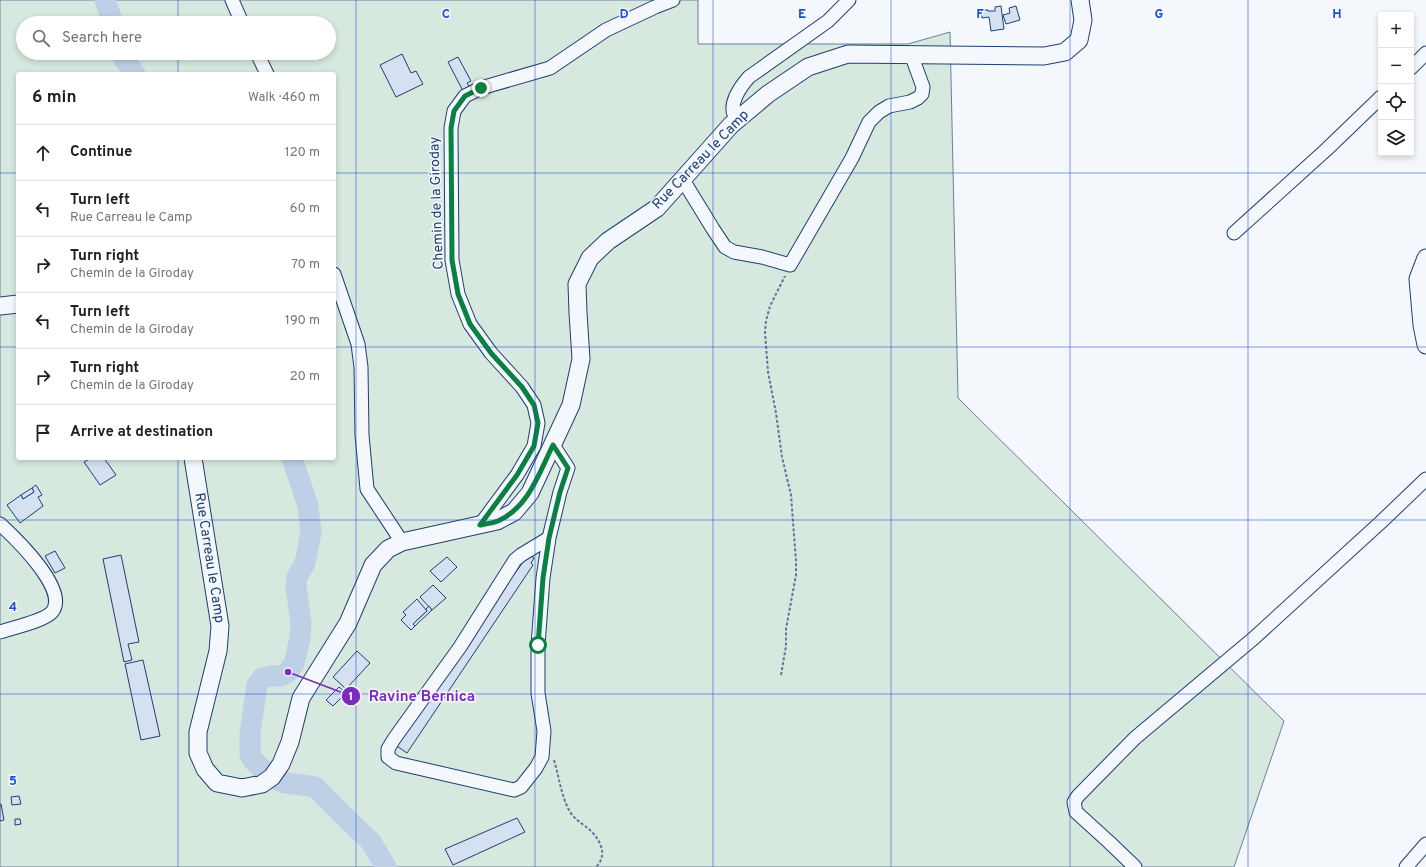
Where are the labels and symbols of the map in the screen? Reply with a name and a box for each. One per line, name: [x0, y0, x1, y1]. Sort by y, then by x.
text: C: [442, 7, 450, 23]
text: D: [619, 7, 629, 23]
text: E: [798, 7, 806, 23]
text: F: [976, 7, 984, 23]
text: G: [1155, 7, 1164, 23]
text: H: [1332, 7, 1342, 23]
route end: [472, 79, 490, 97]
street label: Rue Carreau le Camp: [649, 107, 753, 213]
street label: Chemin de la Giroday: [426, 136, 448, 270]
street label: Rue Carreau le Camp: [190, 492, 228, 625]
text: 4: [9, 600, 17, 616]
route start: [529, 636, 547, 654]
callout: Ravine Bernica: [341, 683, 484, 710]
text: Ravine Bernica: [369, 688, 475, 707]
text: 1: [349, 689, 353, 705]
text: 5: [9, 774, 17, 790]

